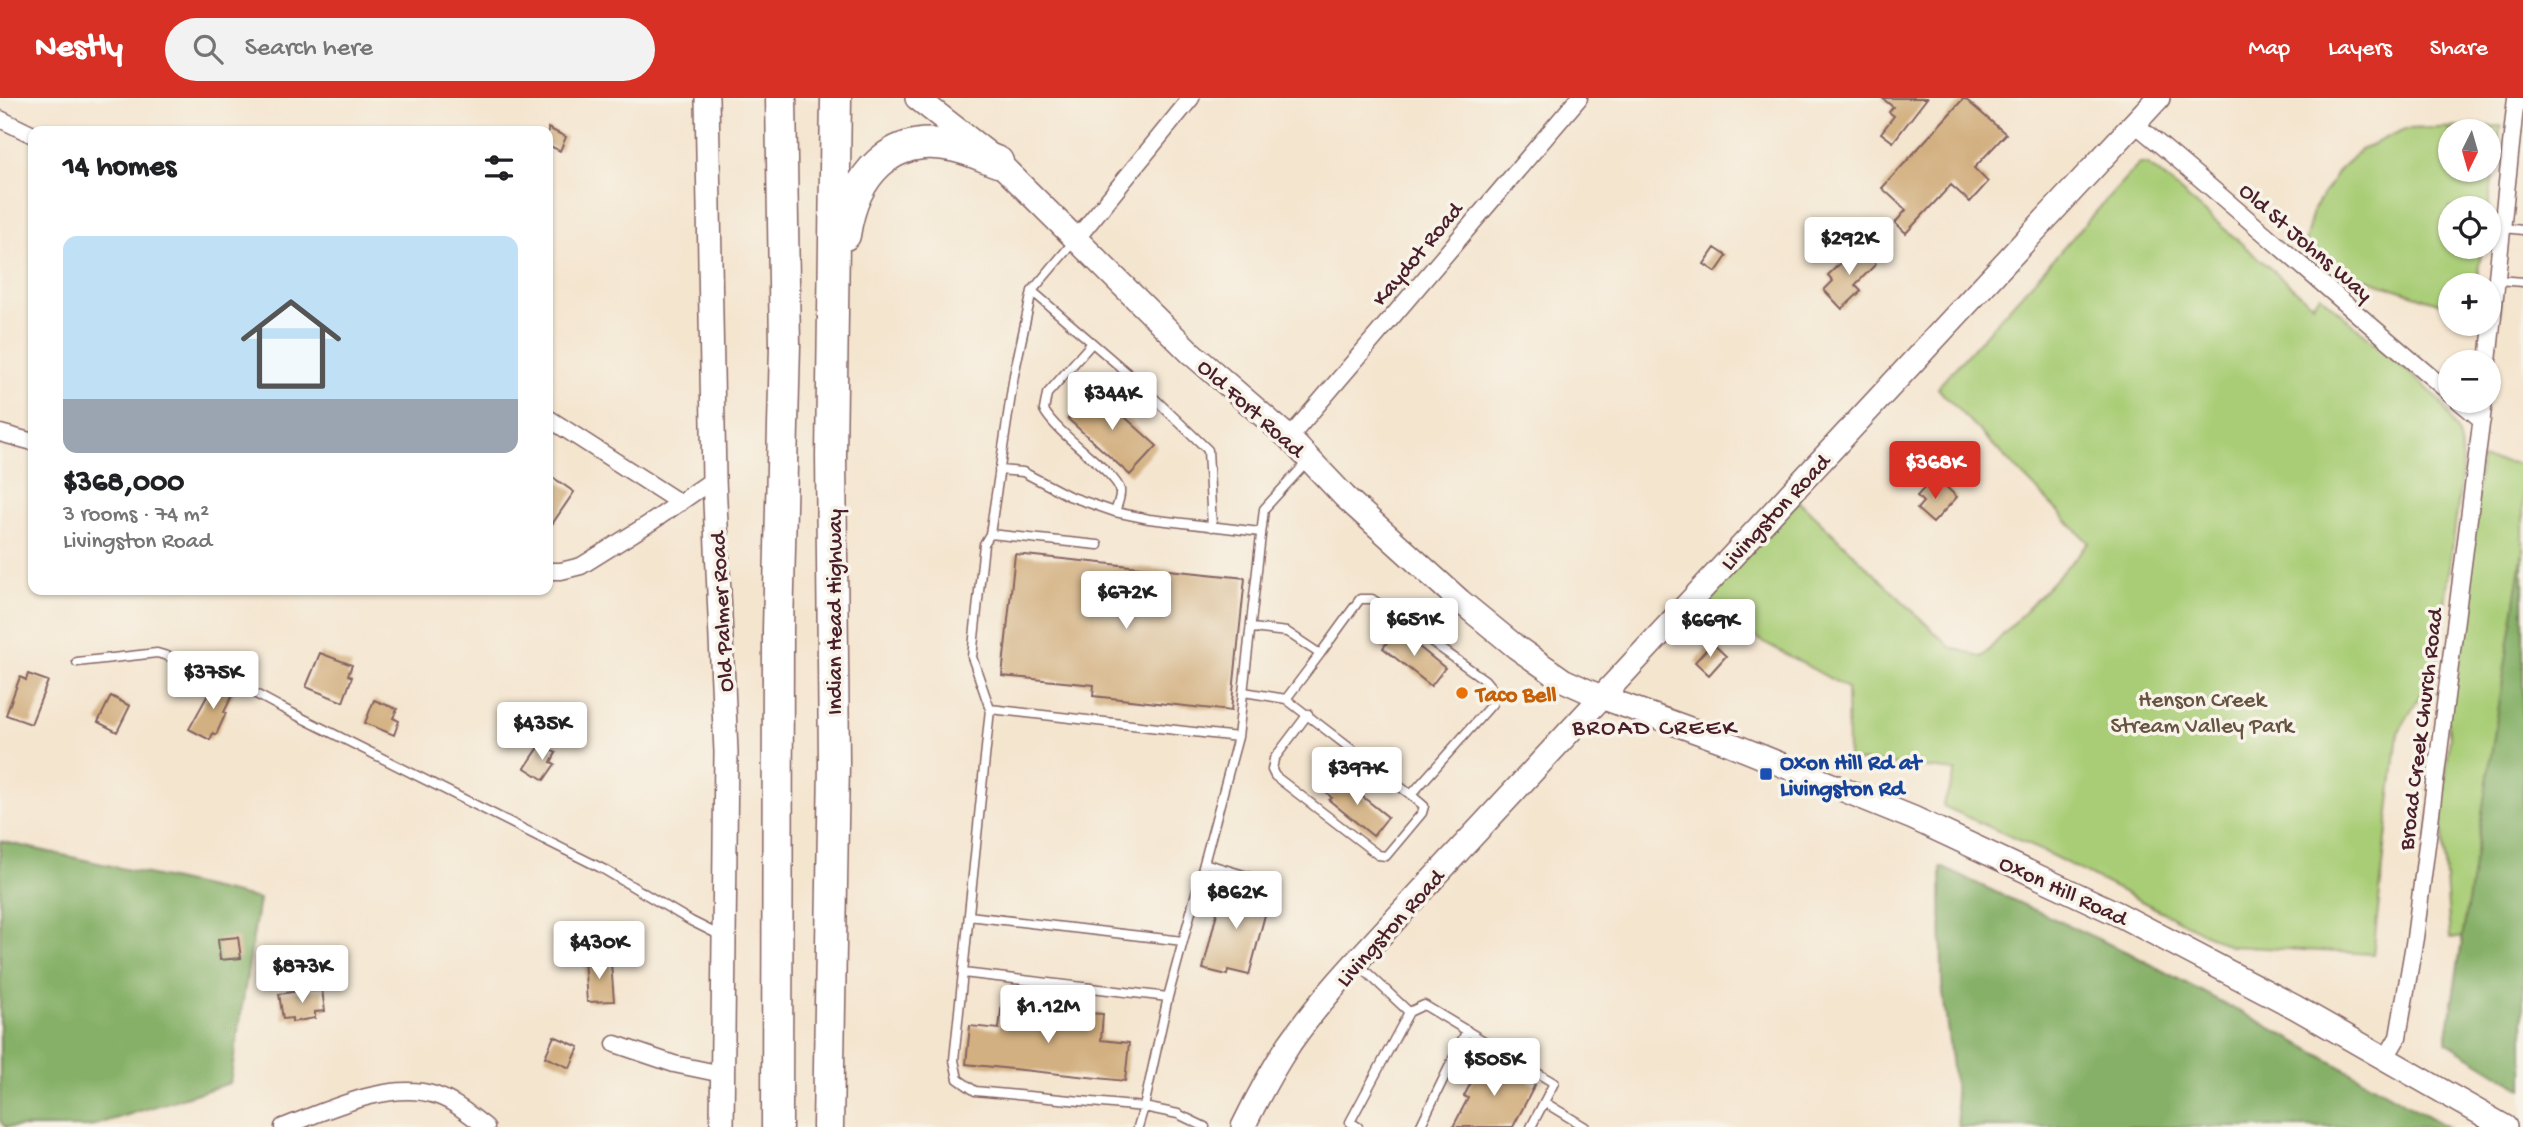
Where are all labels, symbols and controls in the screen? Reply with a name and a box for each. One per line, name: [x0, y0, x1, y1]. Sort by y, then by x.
search box: [165, 18, 655, 81]
text: Nestly: [35, 30, 123, 68]
icon: search: [189, 30, 227, 68]
text: Search here: [245, 34, 373, 65]
text: Map: [2248, 35, 2290, 64]
text: Layers: [2328, 35, 2392, 64]
text: Share: [2430, 35, 2488, 64]
north arrow: [2438, 119, 2501, 182]
map controls: [2438, 119, 2501, 413]
icon: filters: [480, 149, 518, 187]
text: 14 homes: [63, 151, 176, 186]
street label: Old St Johns Way: [2232, 178, 2377, 309]
button: locate: [2438, 196, 2501, 259]
street label: Kaydot Road: [1367, 197, 1471, 313]
pin: $292K: [1800, 218, 1898, 277]
text: $292K: [1820, 226, 1878, 253]
button: +: [2438, 273, 2501, 336]
icon: home: [228, 281, 354, 407]
button: −: [2438, 350, 2501, 413]
street label: Old Fort Road: [1191, 354, 1310, 466]
pin: $344K: [1063, 372, 1161, 432]
text: $344K: [1084, 381, 1140, 408]
pin: $368K: [1886, 442, 1984, 501]
street label: Livingston Road: [1716, 449, 1838, 577]
text: $368K: [1905, 450, 1965, 477]
text: $368,000: [63, 467, 184, 502]
text: 3 rooms · 74 m²: [63, 502, 209, 529]
street label: Indian Head Highway: [823, 509, 850, 715]
text: Livingston Road: [63, 529, 212, 556]
street label: Old Palmer Road: [706, 530, 741, 693]
pin: $672K: [1077, 572, 1175, 631]
text: $672K: [1097, 580, 1155, 607]
pin: $651K: [1365, 598, 1463, 658]
pin: $669K: [1661, 600, 1759, 659]
street label: Broad Creek Church Road: [2394, 606, 2451, 853]
text: $651K: [1386, 607, 1442, 634]
text: $669K: [1681, 608, 1739, 635]
pin: $375K: [164, 652, 262, 711]
text: $375K: [184, 660, 243, 687]
place label: Taco Bell: [1474, 683, 1557, 710]
marker: Taco Bell: [1454, 685, 1470, 701]
park label: Henson Creek Stream Valley Park: [2111, 688, 2296, 741]
pin: $435K: [493, 702, 591, 762]
text: $435K: [513, 711, 571, 738]
district label: BROAD CREEK: [1571, 715, 1739, 744]
pin: $397K: [1308, 748, 1406, 807]
place label: Oxon Hill Rd at Livingston Rd: [1780, 751, 1924, 804]
text: $397K: [1328, 756, 1386, 783]
marker: Oxon Hill Rd at Livingston Rd: [1758, 766, 1774, 782]
street label: Oxon Hill Road: [1994, 851, 2132, 934]
street label: Livingston Road: [1332, 864, 1452, 994]
pin: $862K: [1187, 872, 1285, 931]
text: $862K: [1207, 880, 1265, 907]
pin: $430K: [550, 922, 648, 981]
text: $430K: [570, 930, 628, 957]
pin: $873K: [253, 946, 351, 1005]
text: $873K: [272, 954, 332, 981]
pin: $1.12M: [991, 986, 1105, 1045]
text: $1.12M: [1016, 994, 1080, 1021]
pin: $505K: [1445, 1038, 1543, 1098]
text: $505K: [1464, 1047, 1524, 1074]

